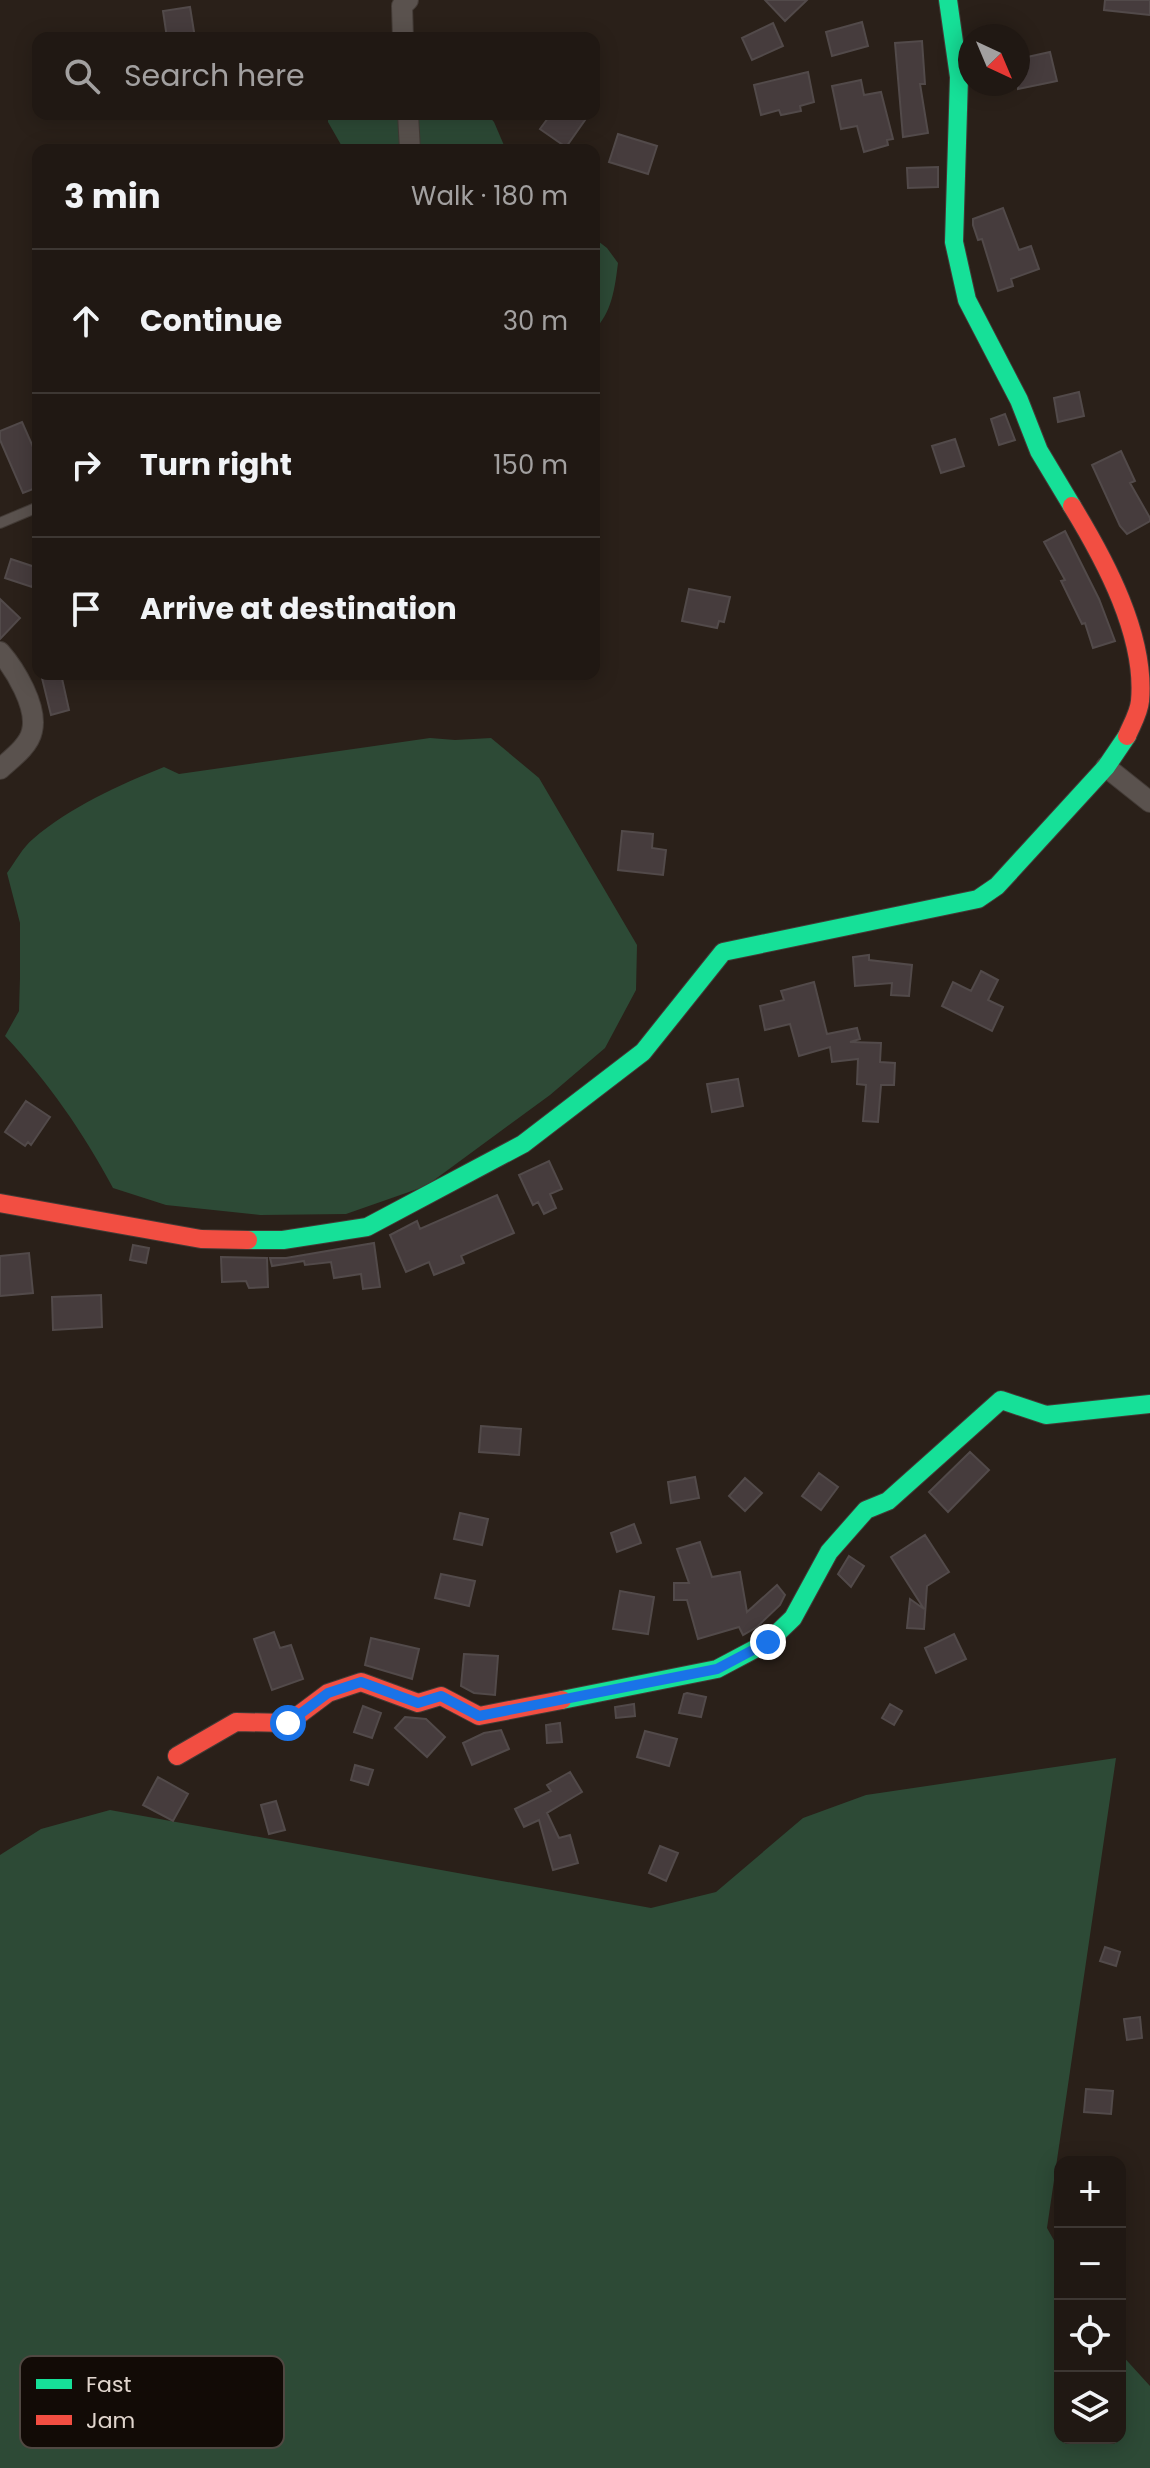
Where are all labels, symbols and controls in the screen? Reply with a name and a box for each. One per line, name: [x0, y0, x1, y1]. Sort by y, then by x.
north arrow: [958, 24, 1030, 96]
search box: [32, 32, 600, 120]
icon: search: [60, 54, 104, 98]
text: Search here: [124, 54, 305, 97]
text: 3 min: [64, 172, 161, 220]
text: Walk · 180 m: [411, 178, 568, 214]
icon: ahead: [64, 299, 108, 343]
text: Continue: [140, 299, 282, 342]
text: 30 m: [503, 303, 568, 339]
icon: right: [64, 443, 108, 487]
text: Turn right: [140, 443, 292, 486]
text: 150 m: [493, 447, 568, 483]
icon: arrive: [64, 587, 108, 631]
text: Arrive at destination: [140, 587, 457, 630]
route end: [750, 1624, 786, 1660]
route start: [270, 1705, 306, 1741]
map controls: [1054, 2156, 1126, 2444]
button: +: [1054, 2156, 1126, 2228]
button: −: [1054, 2228, 1126, 2300]
button: locate: [1054, 2300, 1126, 2372]
legend: [20, 2356, 284, 2448]
text: Fast: [86, 2369, 131, 2400]
button: layers: [1054, 2372, 1126, 2444]
text: Jam: [86, 2405, 135, 2436]

